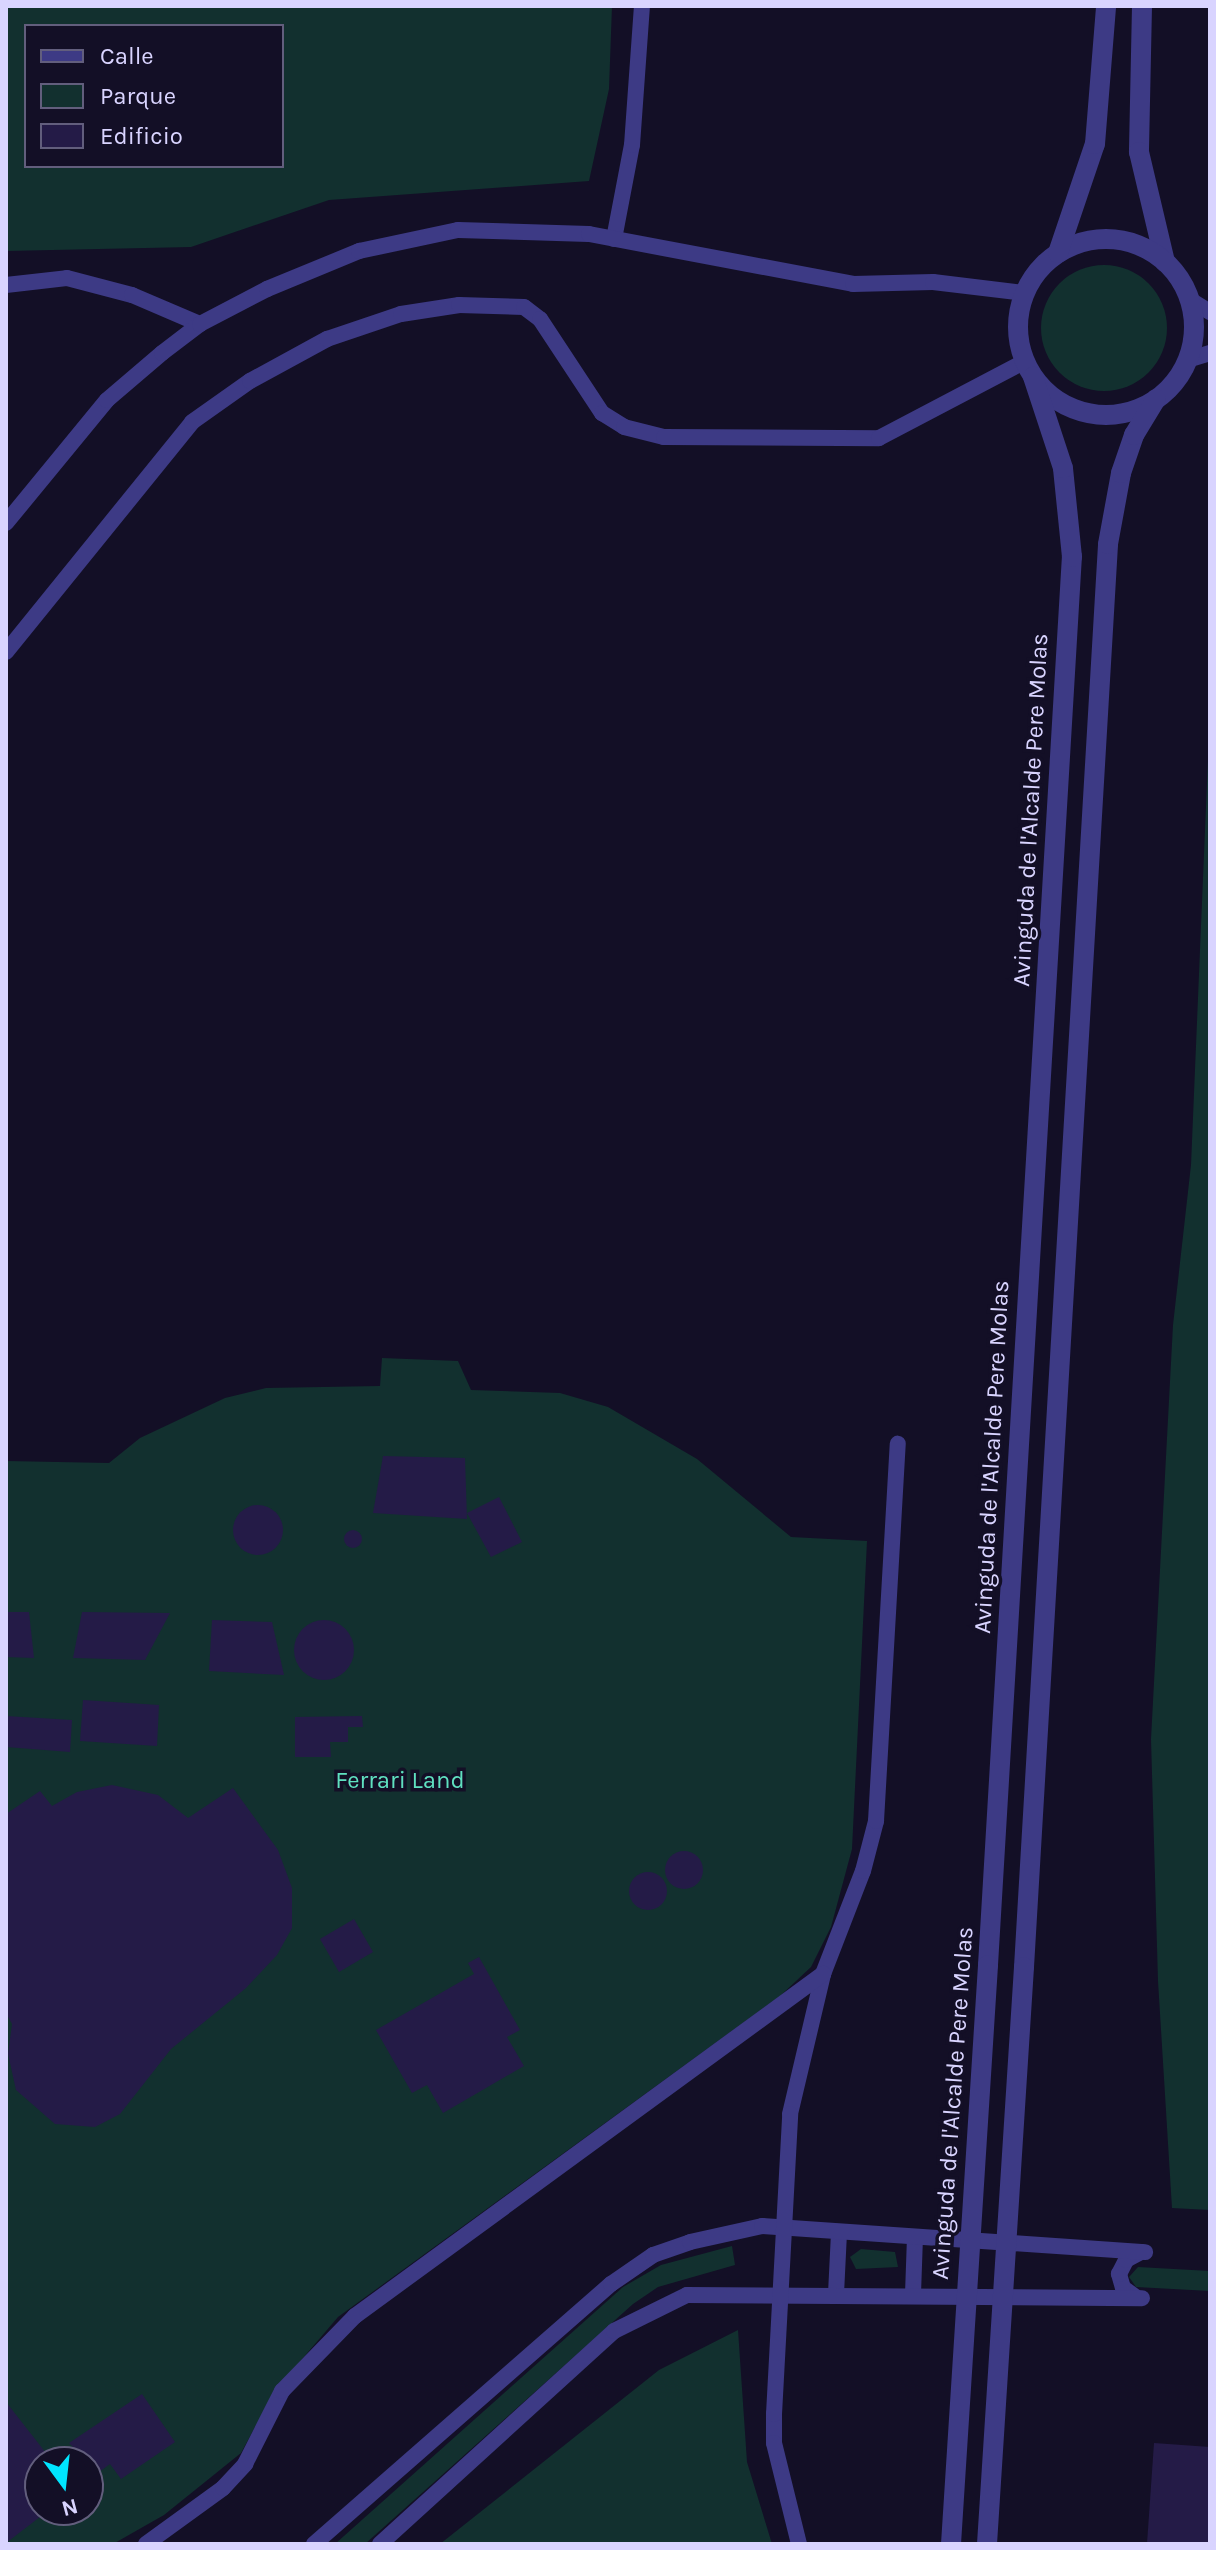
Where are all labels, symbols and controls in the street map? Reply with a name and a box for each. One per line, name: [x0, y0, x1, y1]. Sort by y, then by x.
legend: [24, 24, 284, 168]
text: Calle: [100, 42, 154, 70]
text: Parque: [100, 82, 176, 110]
text: Edificio: [100, 122, 183, 150]
street label: Avinguda de l'Alcalde Pere Molas: [1007, 633, 1055, 987]
street label: Avinguda de l'Alcalde Pere Molas: [968, 1280, 1016, 1634]
park label: Ferrari Land: [335, 1767, 465, 1795]
street label: Avinguda de l'Alcalde Pere Molas: [926, 1926, 980, 2280]
north arrow: [24, 2446, 104, 2526]
text: N: [59, 2493, 81, 2522]

